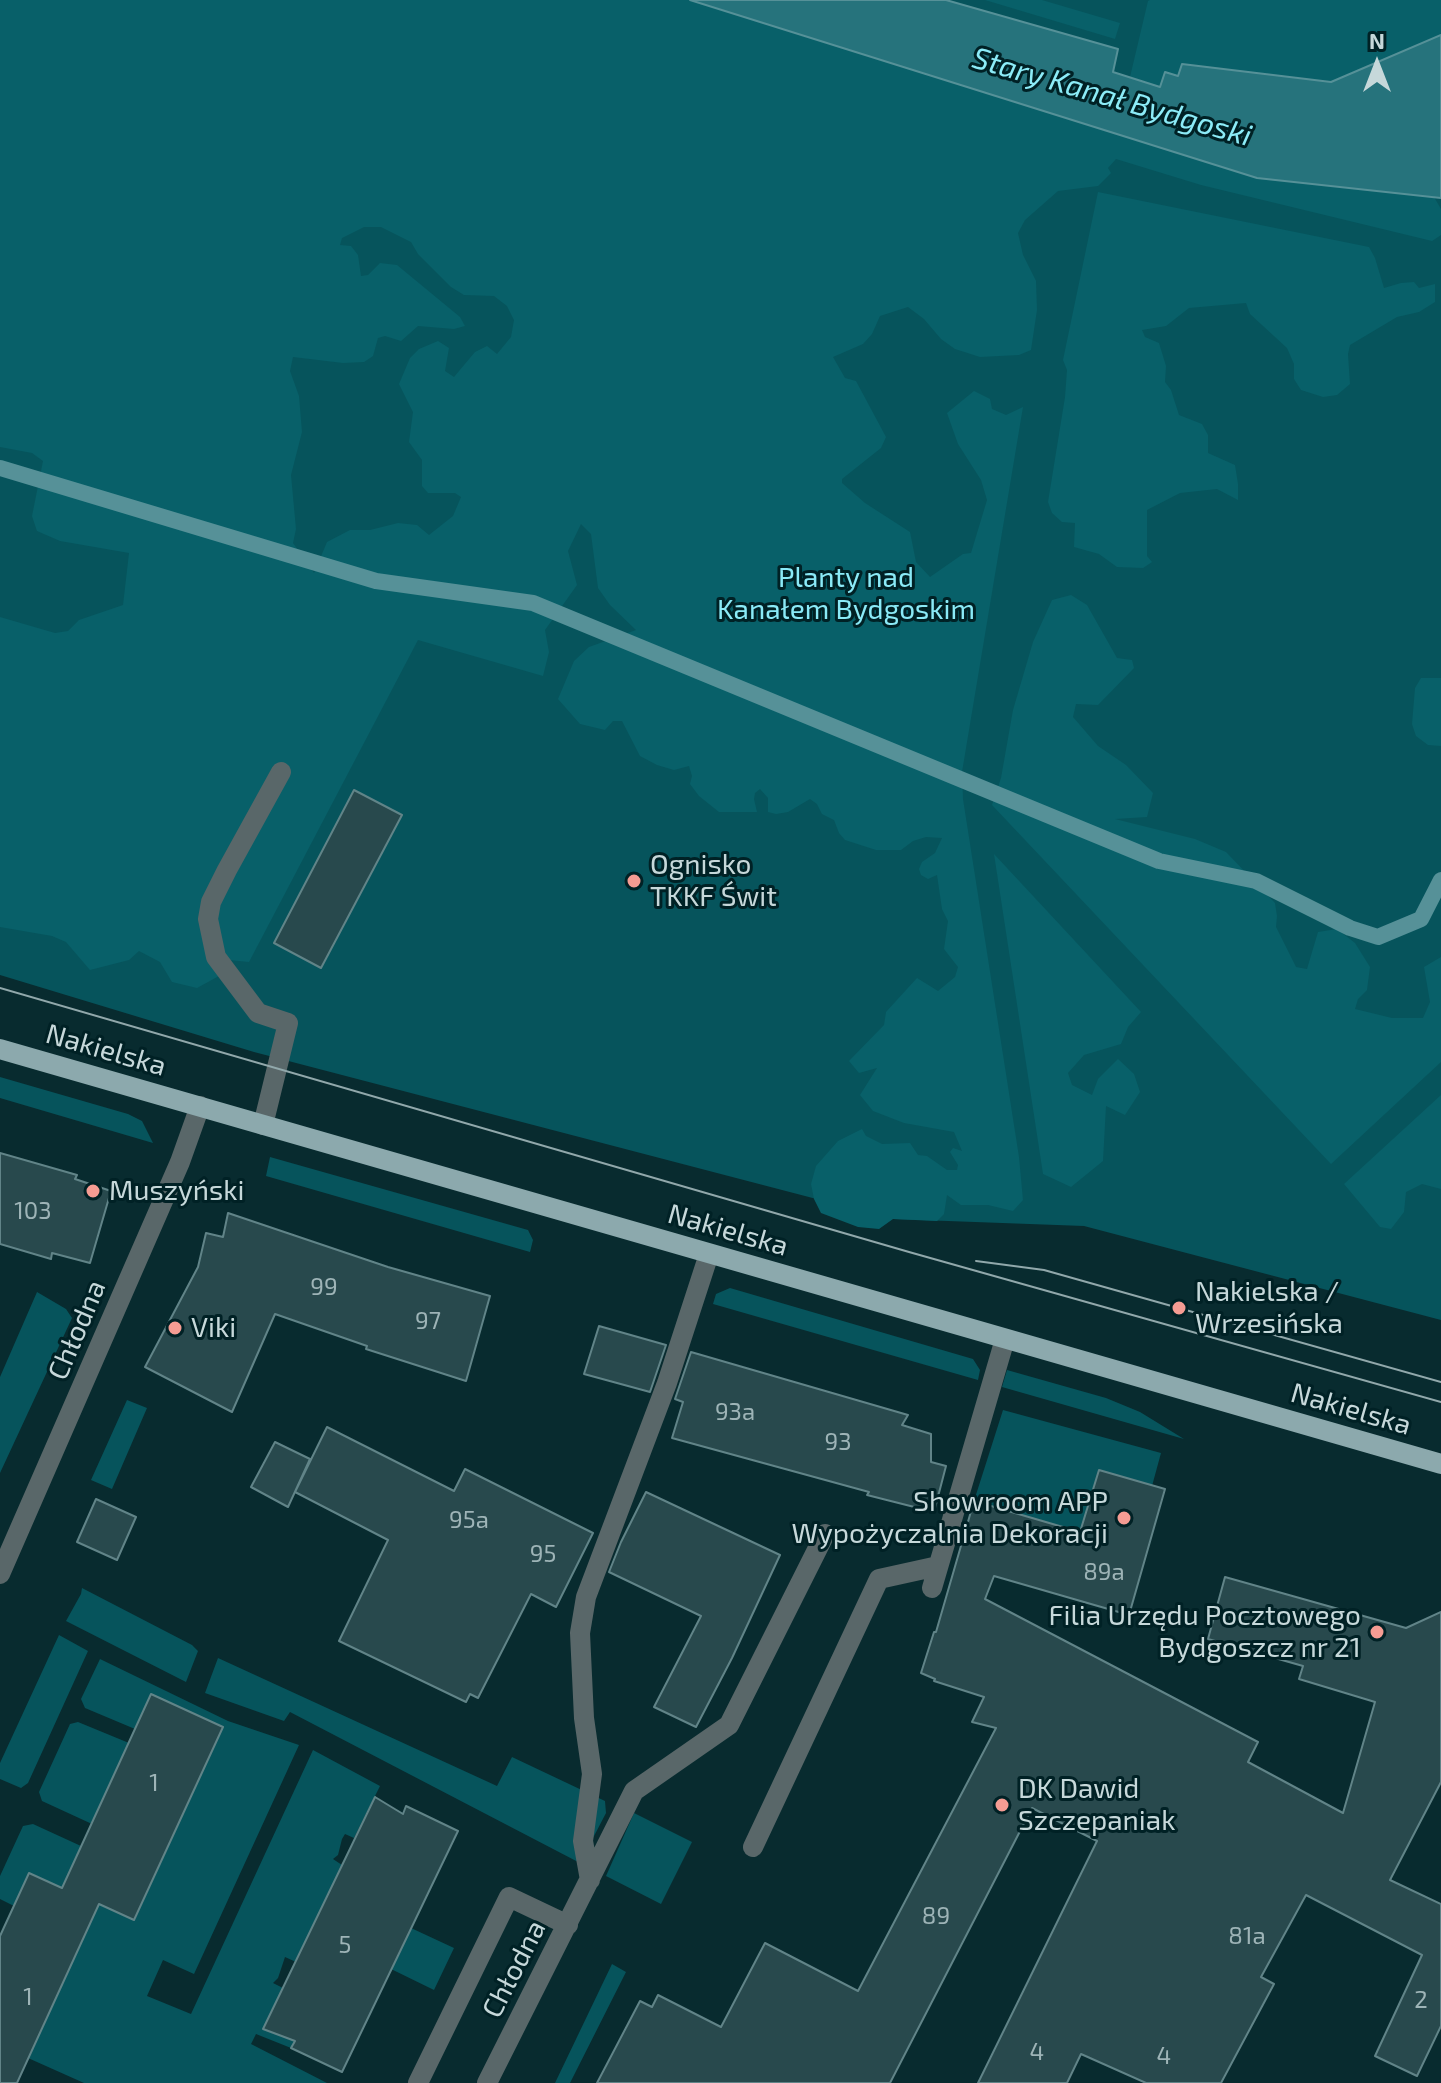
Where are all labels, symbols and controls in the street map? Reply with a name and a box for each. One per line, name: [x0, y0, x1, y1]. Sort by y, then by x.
north arrow: [1337, 24, 1417, 104]
text: N: [1369, 27, 1385, 53]
water label: Stary Kanał Bydgoski: [968, 40, 1256, 154]
park label: Planty nad Kanałem Bydgoskim: [717, 561, 975, 627]
place label: Ognisko TKKF Świt: [650, 848, 777, 914]
marker: Ognisko TKKF Świt: [625, 872, 643, 890]
street label: Nakielska: [42, 1017, 170, 1083]
place label: Muszyński: [109, 1174, 245, 1208]
marker: Muszyński: [84, 1182, 102, 1200]
house number: 103: [14, 1197, 52, 1225]
street label: Nakielska: [664, 1197, 792, 1263]
house number: 99: [310, 1273, 338, 1301]
street label: Chłodna: [41, 1275, 113, 1385]
place label: Nakielska / Wrzesińska: [1195, 1275, 1343, 1341]
marker: Nakielska / Wrzesińska: [1170, 1299, 1188, 1317]
house number: 97: [415, 1307, 441, 1335]
place label: Viki: [191, 1311, 236, 1345]
marker: Viki: [166, 1319, 184, 1337]
street label: Nakielska: [1287, 1376, 1415, 1442]
house number: 93a: [715, 1398, 755, 1426]
house number: 93: [824, 1428, 852, 1456]
place label: Showroom APP Wypożyczalnia Dekoracji: [792, 1485, 1108, 1551]
house number: 95a: [449, 1506, 489, 1534]
marker: Showroom APP Wypożyczalnia Dekoracji: [1115, 1509, 1133, 1527]
house number: 95: [530, 1540, 556, 1568]
house number: 89a: [1083, 1558, 1125, 1586]
place label: Filia Urzędu Pocztowego Bydgoszcz nr 21: [1049, 1599, 1361, 1665]
marker: Filia Urzędu Pocztowego Bydgoszcz nr 21: [1368, 1623, 1386, 1641]
house number: 1: [149, 1769, 159, 1797]
place label: DK Dawid Szczepaniak: [1018, 1772, 1175, 1838]
marker: DK Dawid Szczepaniak: [993, 1796, 1011, 1814]
house number: 89: [922, 1902, 950, 1930]
street label: Chłodna: [475, 1915, 553, 2023]
house number: 81a: [1228, 1922, 1266, 1950]
house number: 5: [339, 1931, 351, 1959]
house number: 1: [23, 1983, 33, 2011]
house number: 2: [1414, 1986, 1428, 2014]
house number: 4: [1030, 2038, 1044, 2066]
house number: 4: [1157, 2042, 1171, 2070]

